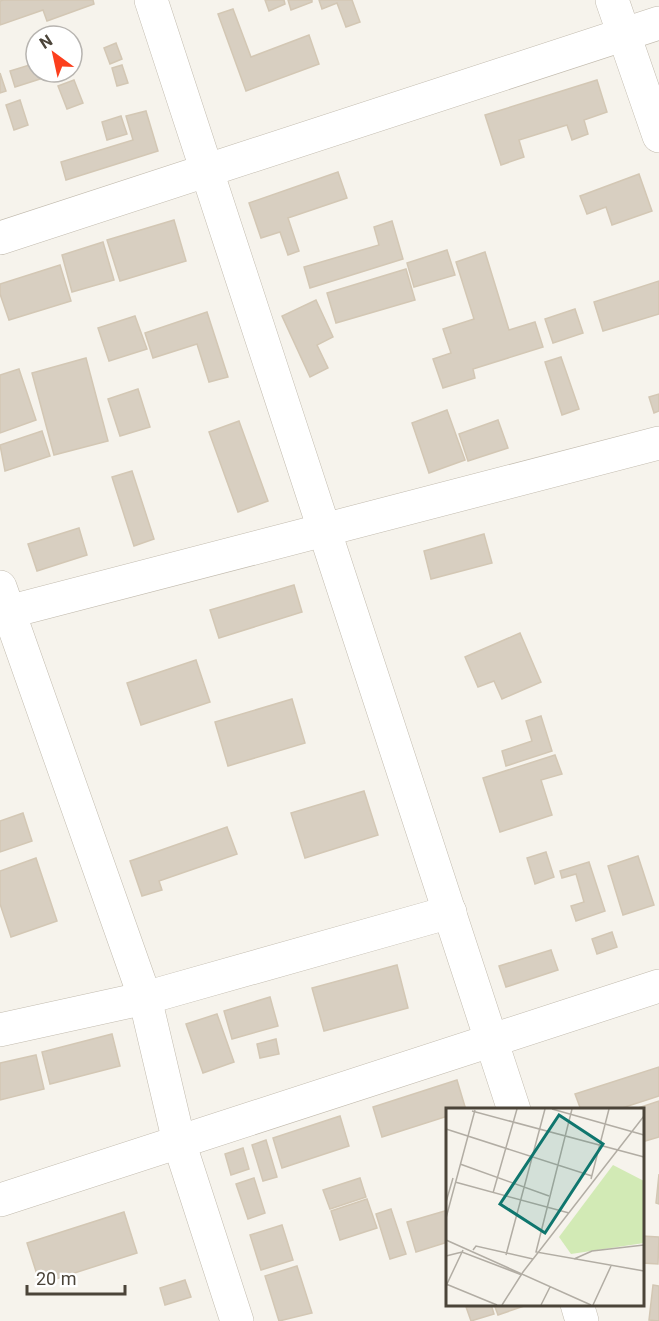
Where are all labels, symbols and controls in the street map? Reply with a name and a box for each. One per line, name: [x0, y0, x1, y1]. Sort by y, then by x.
north arrow: [24, 24, 84, 84]
text: N: [36, 31, 56, 53]
inset map: [446, 1108, 644, 1306]
scale bar: [27, 1258, 124, 1296]
text: 20 m: [36, 1268, 76, 1289]

